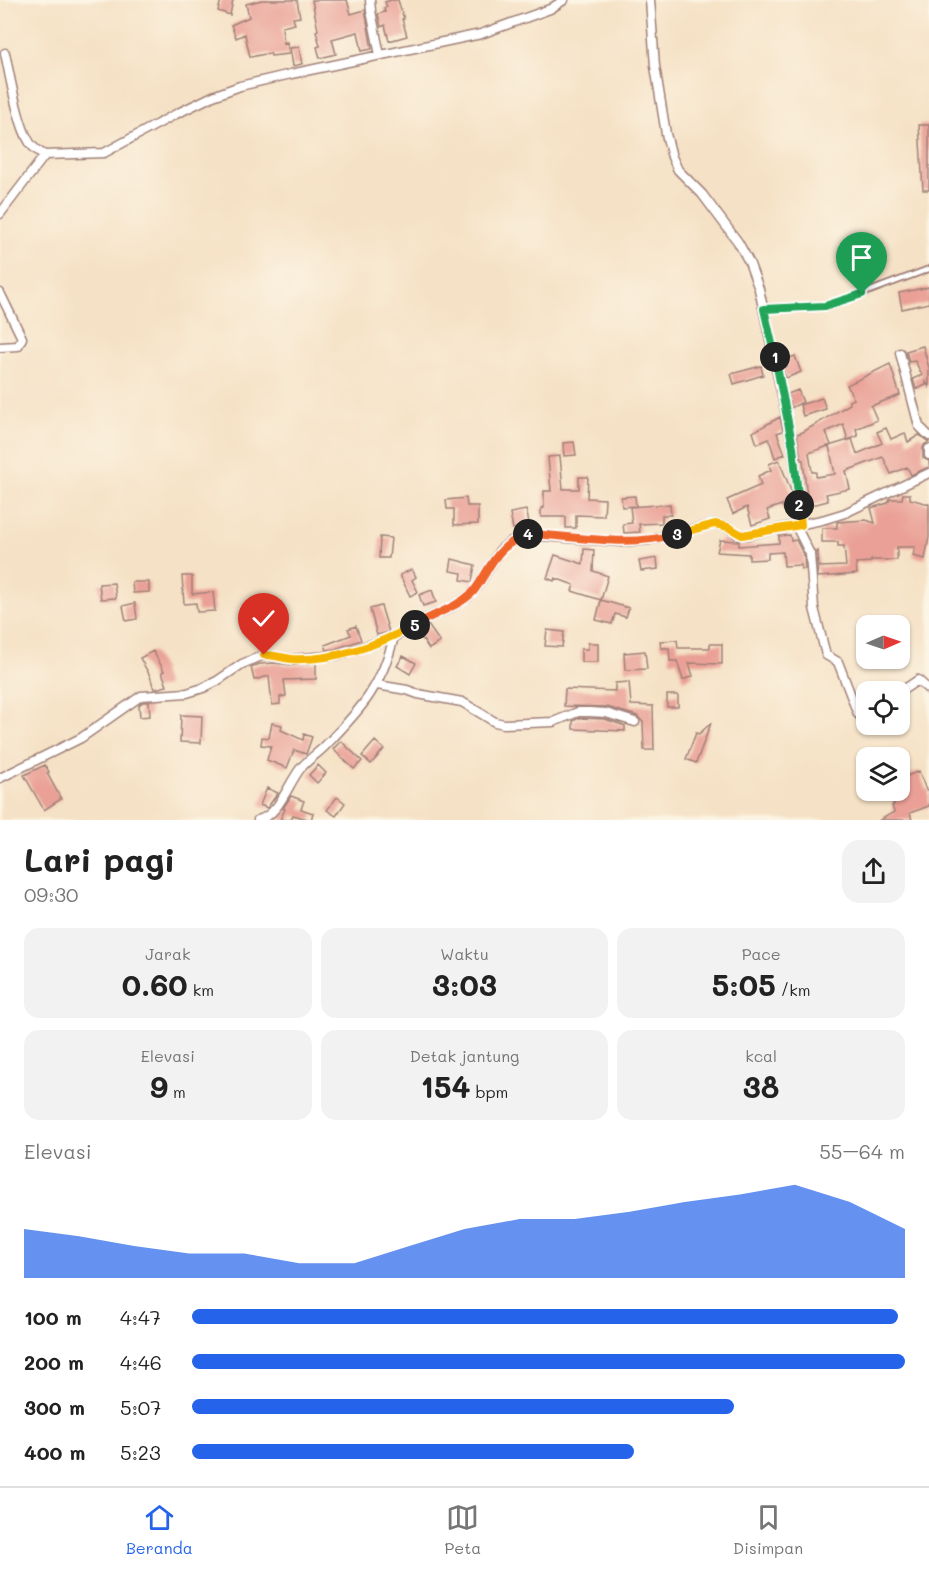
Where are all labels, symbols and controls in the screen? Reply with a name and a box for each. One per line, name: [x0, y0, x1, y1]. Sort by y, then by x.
pin: [836, 232, 887, 294]
icon: arrive: [845, 241, 878, 274]
pin: 1: [760, 342, 790, 372]
text: 1: [771, 346, 779, 367]
pin: 2: [784, 490, 814, 520]
text: 2: [795, 494, 803, 515]
pin: 4: [513, 519, 543, 549]
pin: 3: [662, 519, 692, 549]
text: 4: [523, 523, 533, 544]
text: 3: [672, 523, 682, 544]
pin: [238, 593, 289, 655]
icon: check: [247, 602, 280, 635]
pin: 5: [400, 610, 430, 640]
text: 5: [410, 614, 420, 635]
north arrow: [856, 615, 910, 669]
map controls: [856, 615, 910, 801]
button: locate: [856, 681, 910, 735]
button: layers: [856, 747, 910, 801]
text: Lari pagi: [24, 837, 176, 880]
button: share: [842, 840, 905, 903]
text: 09:30: [24, 881, 78, 907]
text: Jarak: [145, 943, 190, 964]
text: Waktu: [440, 943, 489, 964]
text: Pace: [742, 943, 781, 964]
text: 0.60: [122, 964, 188, 1004]
text: 3:03: [432, 964, 497, 1004]
text: 5:05: [712, 964, 776, 1004]
text: km: [188, 979, 214, 1000]
text: /km: [776, 979, 810, 1000]
text: Elevasi: [141, 1045, 195, 1066]
text: Detak jantung: [410, 1045, 519, 1066]
text: kcal: [745, 1045, 777, 1066]
text: 9: [150, 1066, 168, 1106]
text: 154: [421, 1066, 470, 1106]
text: 38: [743, 1066, 779, 1106]
text: m: [168, 1081, 186, 1102]
text: bpm: [470, 1081, 508, 1102]
text: Elevasi: [24, 1138, 92, 1164]
text: 55–64 m: [819, 1138, 905, 1164]
text: 100 m: [24, 1304, 82, 1330]
text: 4:47: [120, 1304, 161, 1330]
text: 200 m: [24, 1349, 84, 1375]
text: 4:46: [120, 1349, 162, 1375]
text: 300 m: [24, 1394, 85, 1420]
text: 5:07: [120, 1394, 161, 1420]
text: 400 m: [24, 1439, 85, 1465]
text: 5:23: [120, 1439, 161, 1465]
tab: Beranda: [126, 1501, 193, 1558]
tab: Peta: [445, 1501, 481, 1558]
tab: Disimpan: [733, 1501, 803, 1558]

